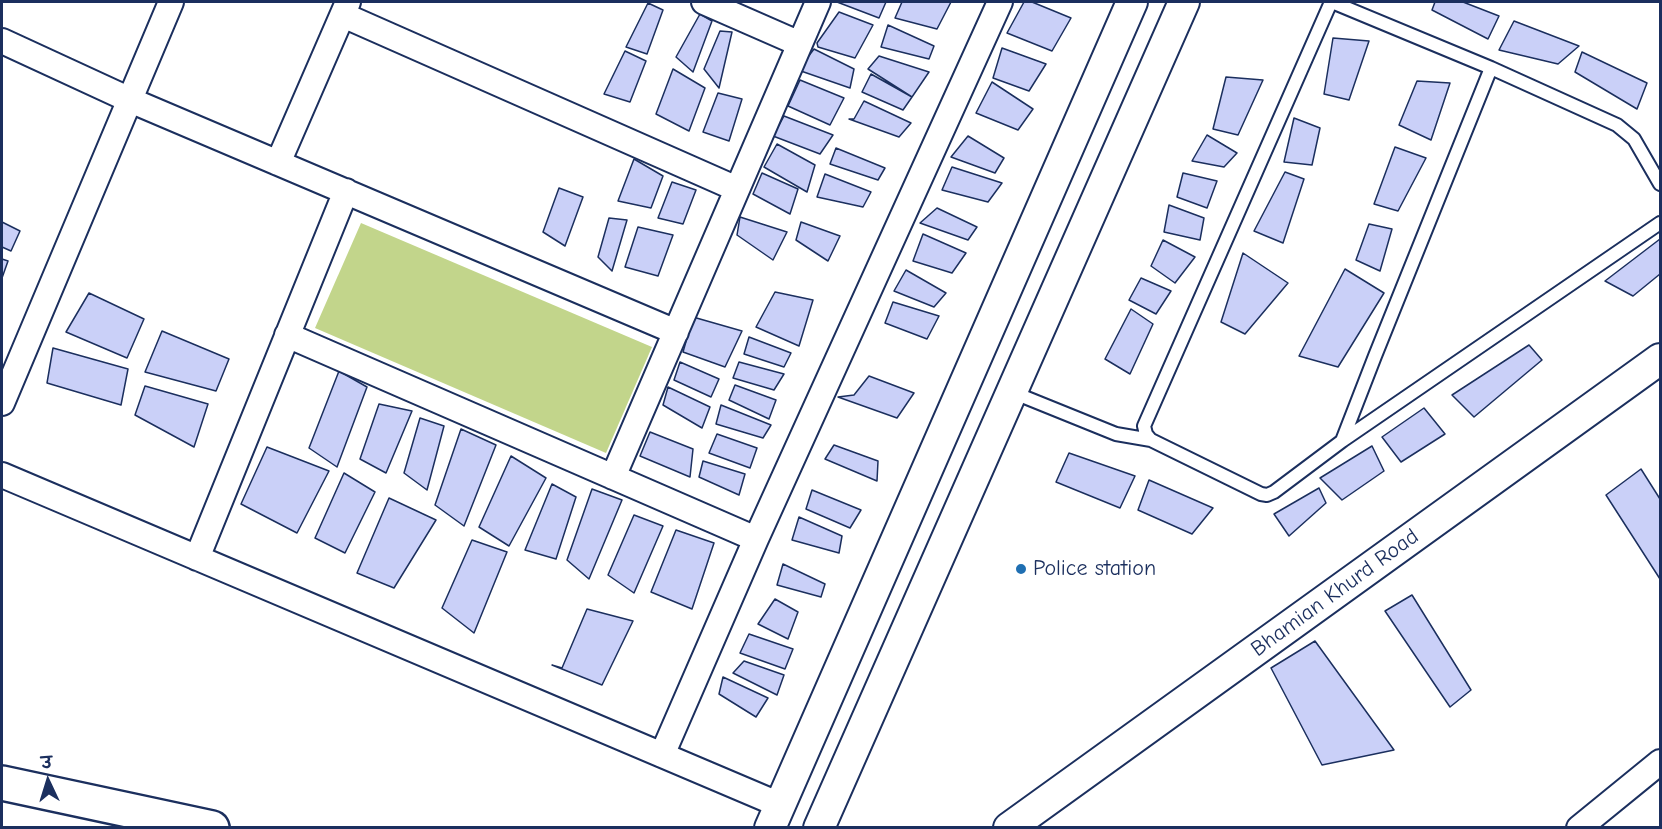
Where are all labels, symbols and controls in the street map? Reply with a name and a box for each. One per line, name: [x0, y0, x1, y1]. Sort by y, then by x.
street label: Bhamian Khurd Road: [1246, 523, 1424, 663]
place label: Police station: [1033, 556, 1156, 582]
marker: Police station: [1014, 562, 1028, 576]
north arrow: [18, 751, 78, 811]
text: उ: [41, 754, 53, 772]

